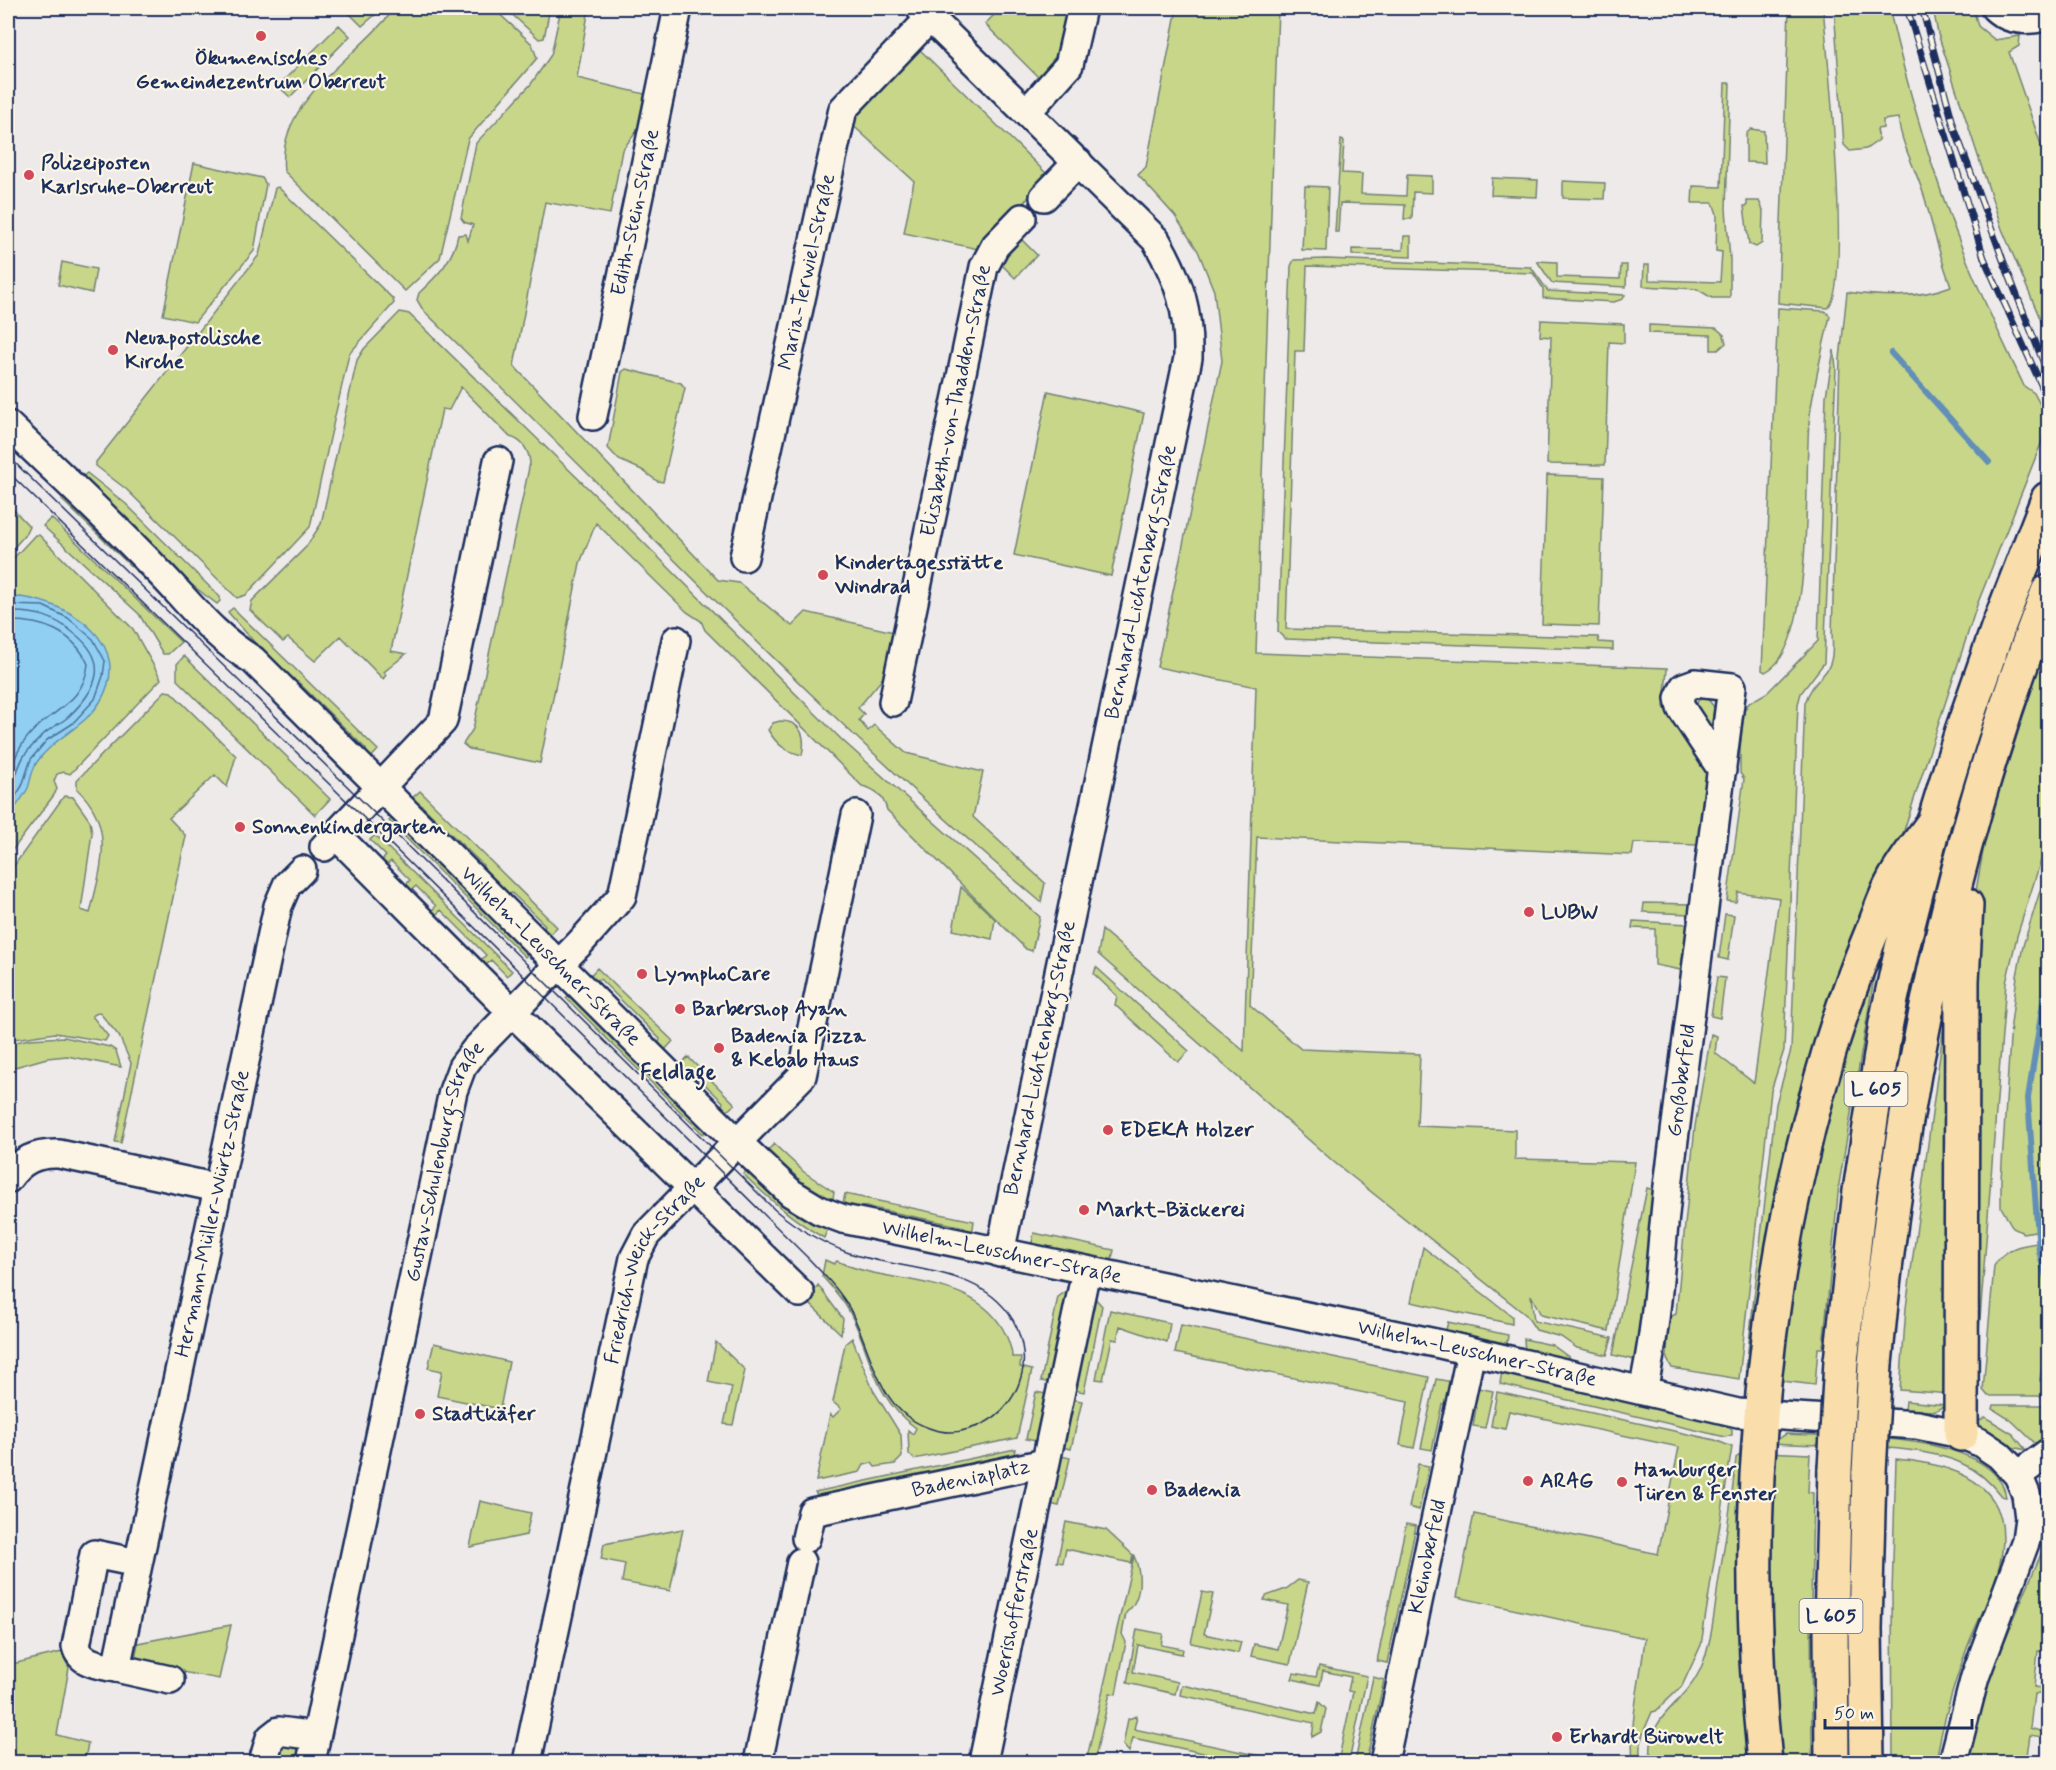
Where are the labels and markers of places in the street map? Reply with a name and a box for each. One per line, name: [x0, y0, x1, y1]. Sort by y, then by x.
marker: Ökumenisches Gemeindezentrum Oberreut: [254, 29, 268, 43]
place label: Ökumenisches Gemeindezentrum Oberreut: [136, 44, 386, 96]
place label: Polizeiposten Karlsruhe-Oberreut: [41, 149, 214, 201]
marker: Polizeiposten Karlsruhe-Oberreut: [22, 168, 36, 182]
place label: Neuapostolische Kirche: [125, 324, 262, 376]
marker: Neuapostolische Kirche: [106, 343, 120, 357]
place label: Kindertagesstätte Windrad: [834, 549, 1004, 601]
marker: Kindertagesstätte Windrad: [816, 568, 830, 582]
place label: Sonnenkindergarten: [252, 813, 446, 843]
marker: Sonnenkindergarten: [233, 820, 247, 834]
place label: LUBW: [1541, 898, 1598, 926]
marker: LUBW: [1522, 905, 1536, 919]
place label: LymphoCare: [654, 960, 770, 988]
marker: LymphoCare: [635, 967, 649, 981]
place label: Barbershop Ayan: [692, 995, 847, 1023]
marker: Barbershop Ayan: [673, 1002, 687, 1016]
place label: Badenia Pizza & Kebab Haus: [731, 1022, 867, 1074]
marker: Badenia Pizza & Kebab Haus: [712, 1041, 726, 1055]
place label: EDEKA Holzer: [1120, 1116, 1255, 1144]
marker: EDEKA Holzer: [1101, 1123, 1115, 1137]
place label: Markt-Bäckerei: [1096, 1196, 1245, 1224]
marker: Markt-Bäckerei: [1077, 1203, 1091, 1217]
place label: Stadtkäfer: [432, 1400, 537, 1428]
marker: Stadtkäfer: [413, 1407, 427, 1421]
place label: Hamburger Türen & Fenster: [1634, 1456, 1777, 1508]
place label: ARAG: [1540, 1467, 1593, 1495]
marker: ARAG: [1521, 1474, 1535, 1488]
marker: Hamburger Türen & Fenster: [1615, 1475, 1629, 1489]
place label: Badenia: [1164, 1476, 1241, 1504]
marker: Badenia: [1145, 1483, 1159, 1497]
place label: Erhardt Bürowelt: [1569, 1723, 1724, 1751]
marker: Erhardt Bürowelt: [1550, 1730, 1564, 1744]

